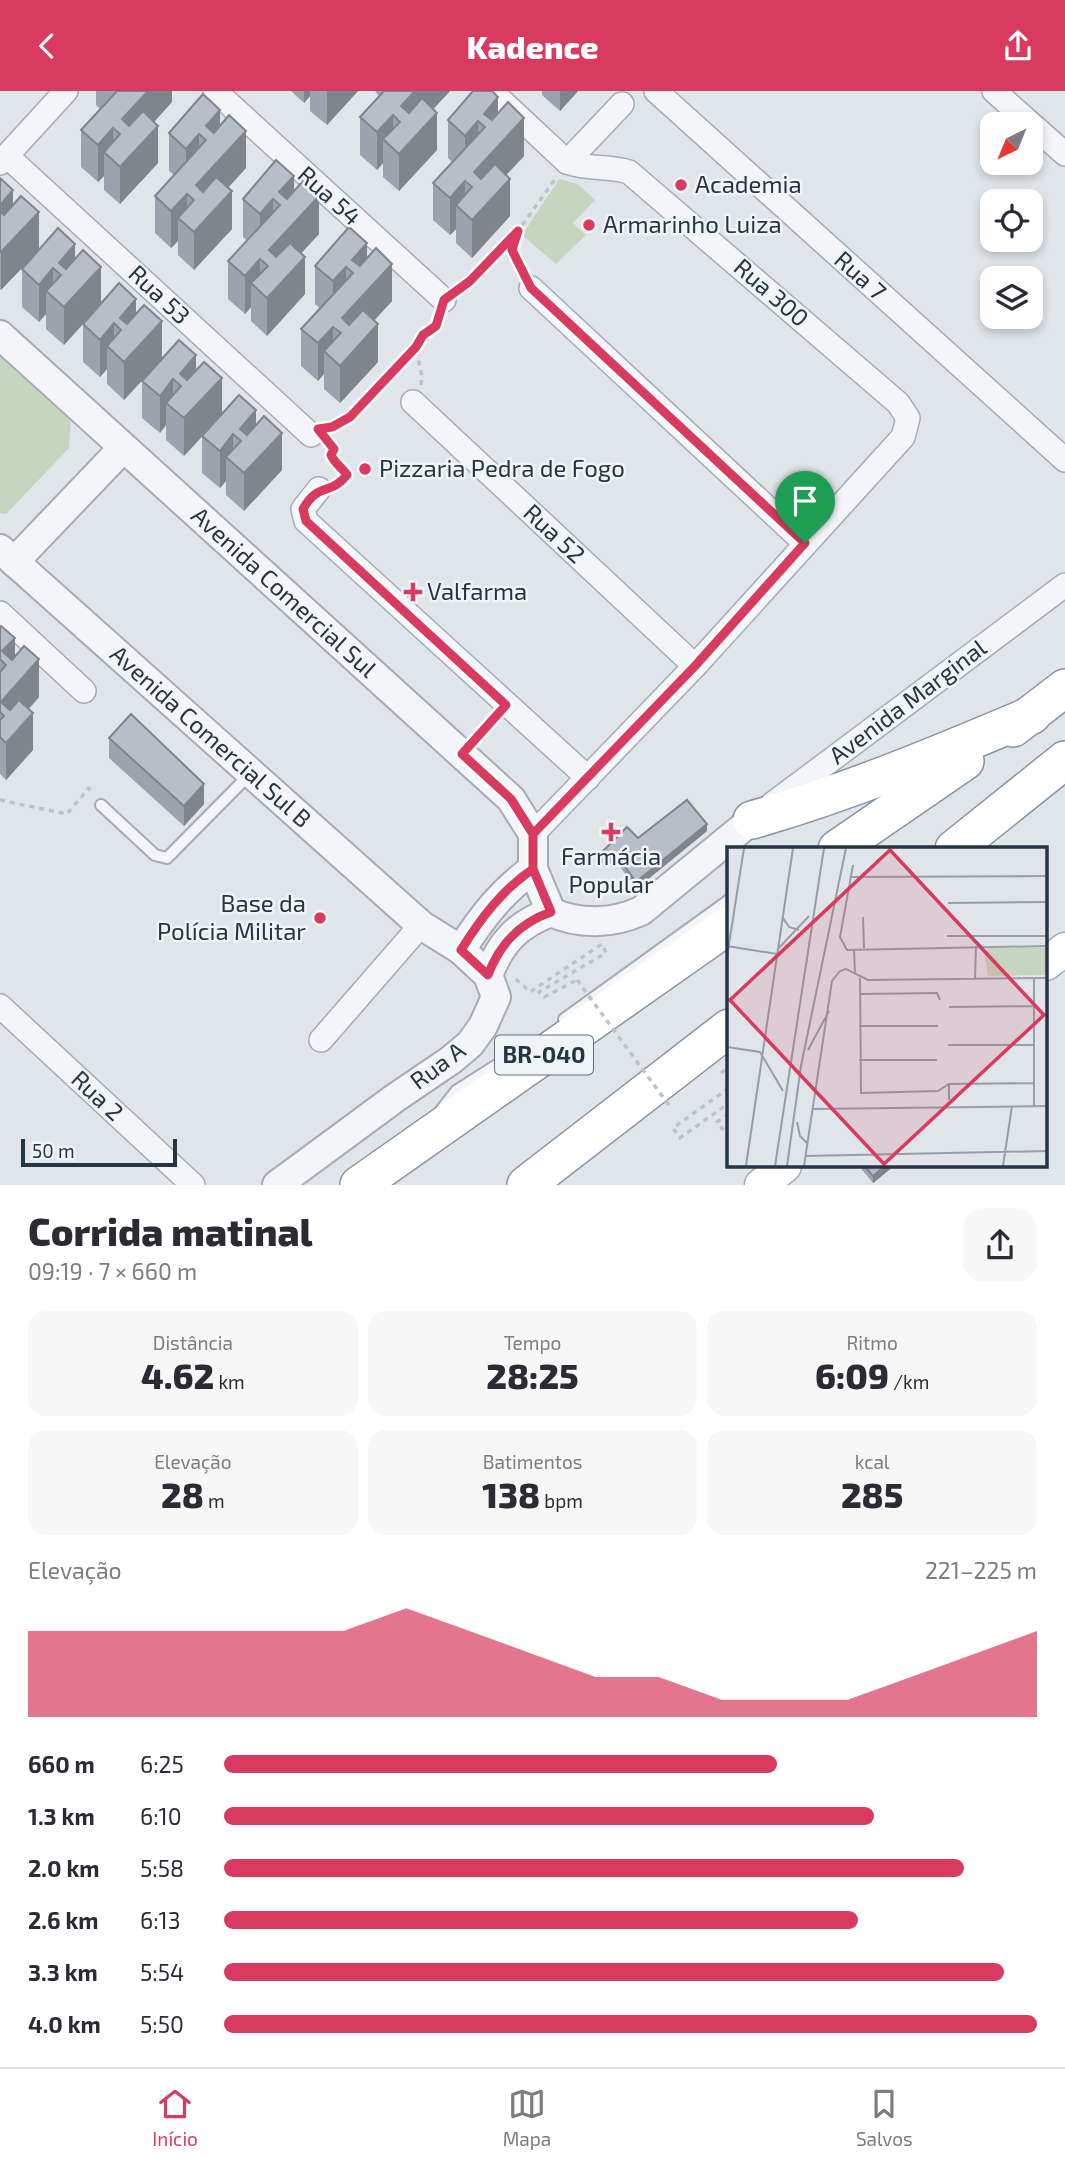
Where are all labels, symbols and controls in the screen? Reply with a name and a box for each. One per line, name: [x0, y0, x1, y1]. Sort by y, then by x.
icon: back: [28, 27, 66, 65]
text: Kadence: [466, 27, 599, 65]
icon: share: [999, 27, 1037, 65]
north arrow: [980, 112, 1043, 175]
map controls: [980, 112, 1043, 329]
street label: Rua 54: [293, 159, 367, 231]
place label: Academia: [695, 169, 802, 198]
marker: Academia: [673, 177, 689, 193]
button: locate: [980, 189, 1043, 252]
place label: Armarinho Luiza: [603, 209, 782, 238]
marker: Armarinho Luiza: [581, 217, 597, 233]
street label: Rua 7: [829, 244, 893, 306]
street label: Rua 300: [729, 252, 815, 332]
street label: Rua 53: [123, 258, 197, 329]
button: layers: [980, 266, 1043, 329]
place label: Pizzaria Pedra de Fogo: [379, 453, 625, 482]
marker: Pizzaria Pedra de Fogo: [357, 461, 373, 477]
pin: [775, 471, 835, 543]
icon: arrive: [786, 482, 824, 520]
street label: Rua 52: [518, 497, 592, 569]
street label: Avenida Comercial Sul: [186, 500, 383, 683]
place label: Valfarma: [427, 576, 527, 605]
marker: Valfarma: [405, 584, 421, 600]
street label: Avenida Marginal: [823, 632, 991, 769]
street label: Avenida Comercial Sul B: [105, 639, 318, 833]
marker: Farmácia Popular: [603, 824, 619, 840]
place label: Farmácia Popular: [561, 841, 661, 898]
inset map: [727, 847, 1048, 1167]
place label: Base da Polícia Militar: [157, 888, 306, 945]
marker: Base da Polícia Militar: [312, 910, 328, 926]
street label: Rua A: [404, 1035, 470, 1095]
road number: BR-040: [495, 1036, 593, 1075]
street label: Rua 2: [66, 1064, 130, 1126]
scale bar: [21, 1136, 177, 1168]
text: 50 m: [32, 1139, 75, 1162]
text: Corrida matinal: [28, 1208, 313, 1254]
button: share: [963, 1208, 1037, 1282]
text: 09:19 · 7 × 660 m: [28, 1257, 197, 1285]
text: Distância: [153, 1331, 233, 1354]
text: Tempo: [504, 1331, 561, 1354]
text: Ritmo: [847, 1331, 898, 1354]
text: 4.62: [141, 1354, 214, 1396]
text: 28:25: [486, 1354, 579, 1396]
text: 6:09: [815, 1354, 889, 1396]
text: km: [214, 1370, 245, 1393]
text: /km: [889, 1370, 929, 1393]
text: Elevação: [154, 1450, 232, 1473]
text: Batimentos: [483, 1450, 582, 1473]
text: kcal: [855, 1450, 890, 1473]
text: 28: [161, 1473, 204, 1515]
text: 138: [482, 1473, 540, 1515]
text: 285: [841, 1473, 903, 1515]
text: m: [204, 1489, 225, 1512]
text: bpm: [540, 1489, 583, 1512]
text: Elevação: [28, 1556, 122, 1584]
text: 221–225 m: [925, 1556, 1037, 1584]
text: 660 m: [28, 1750, 95, 1778]
text: 6:25: [140, 1750, 184, 1778]
text: 1.3 km: [28, 1802, 95, 1830]
text: 6:10: [140, 1802, 182, 1830]
text: 2.0 km: [28, 1854, 100, 1882]
text: 5:58: [140, 1854, 184, 1882]
text: 2.6 km: [28, 1906, 99, 1934]
text: 6:13: [140, 1906, 181, 1934]
text: 3.3 km: [28, 1958, 98, 1986]
text: 5:54: [140, 1958, 184, 1986]
text: 4.0 km: [28, 2010, 101, 2038]
text: 5:50: [140, 2010, 184, 2038]
tab: Início: [152, 2085, 198, 2150]
tab: Mapa: [503, 2085, 551, 2150]
tab: Salvos: [856, 2085, 913, 2150]

